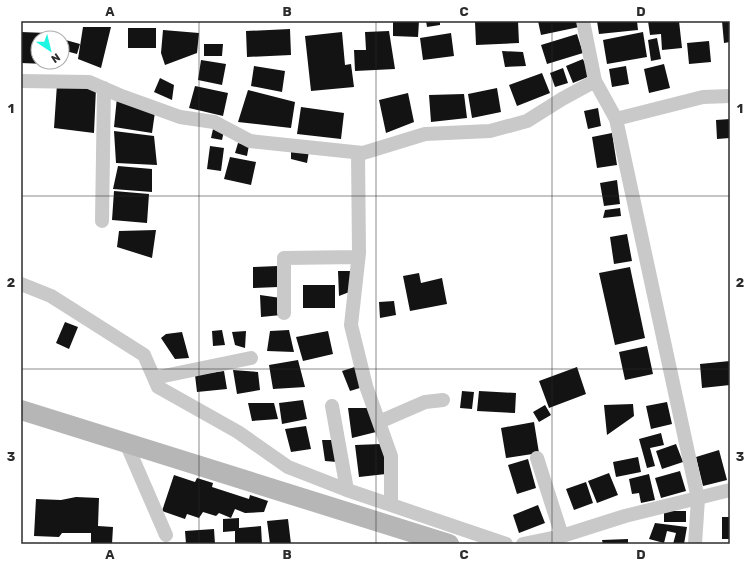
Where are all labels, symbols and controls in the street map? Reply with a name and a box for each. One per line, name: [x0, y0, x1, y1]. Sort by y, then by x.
text: A: [105, 4, 115, 19]
text: B: [282, 4, 292, 19]
text: C: [459, 4, 469, 19]
text: D: [636, 4, 646, 19]
north arrow: [30, 30, 70, 70]
text: N: [48, 50, 62, 65]
text: 1: [8, 101, 14, 116]
text: 1: [737, 101, 743, 116]
text: 2: [7, 275, 15, 290]
text: 2: [736, 275, 744, 290]
text: 3: [7, 449, 16, 464]
text: 3: [736, 449, 745, 464]
text: A: [105, 547, 115, 562]
text: B: [282, 547, 292, 562]
text: C: [459, 547, 469, 562]
text: D: [636, 547, 646, 562]

